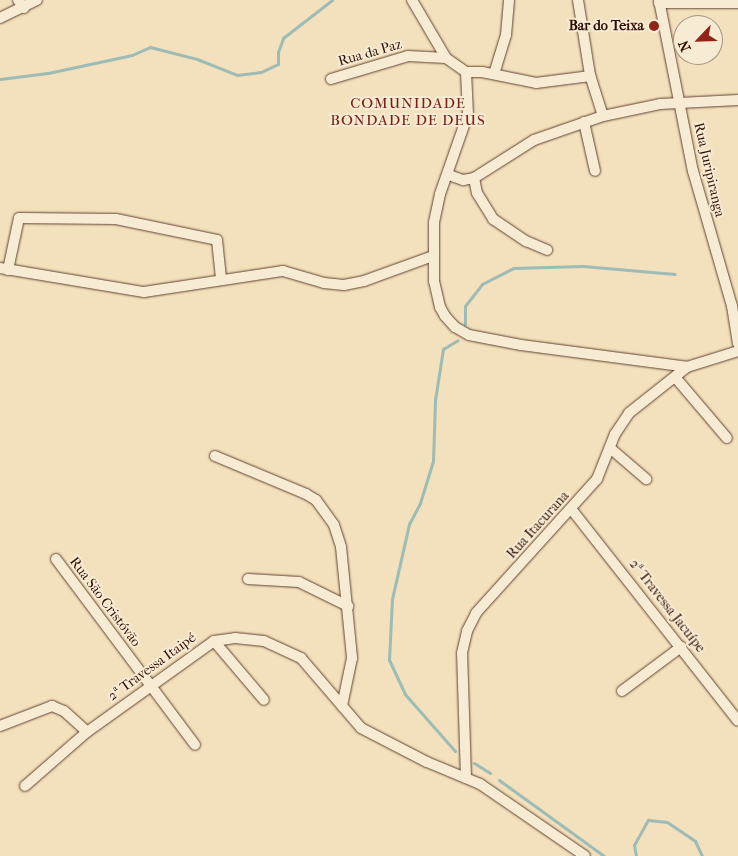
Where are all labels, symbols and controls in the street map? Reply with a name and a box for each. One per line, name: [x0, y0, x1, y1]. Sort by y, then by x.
north arrow: [673, 15, 723, 65]
place label: Bar do Teixa: [569, 18, 644, 34]
marker: Bar do Teixa: [648, 20, 660, 32]
street label: Rua da Paz: [336, 36, 404, 70]
text: N: [675, 38, 695, 54]
district label: COMUNIDADE BONDADE DE DEUS: [328, 94, 488, 129]
street label: Rua Juripiranga: [690, 121, 728, 219]
street label: Rua Itacurana: [503, 488, 573, 562]
street label: Rua São Cristóvão: [66, 554, 144, 650]
street label: 2ª Travessa Jacuípe: [625, 556, 709, 656]
street label: 2ª Travessa Itaipé: [105, 629, 199, 705]

